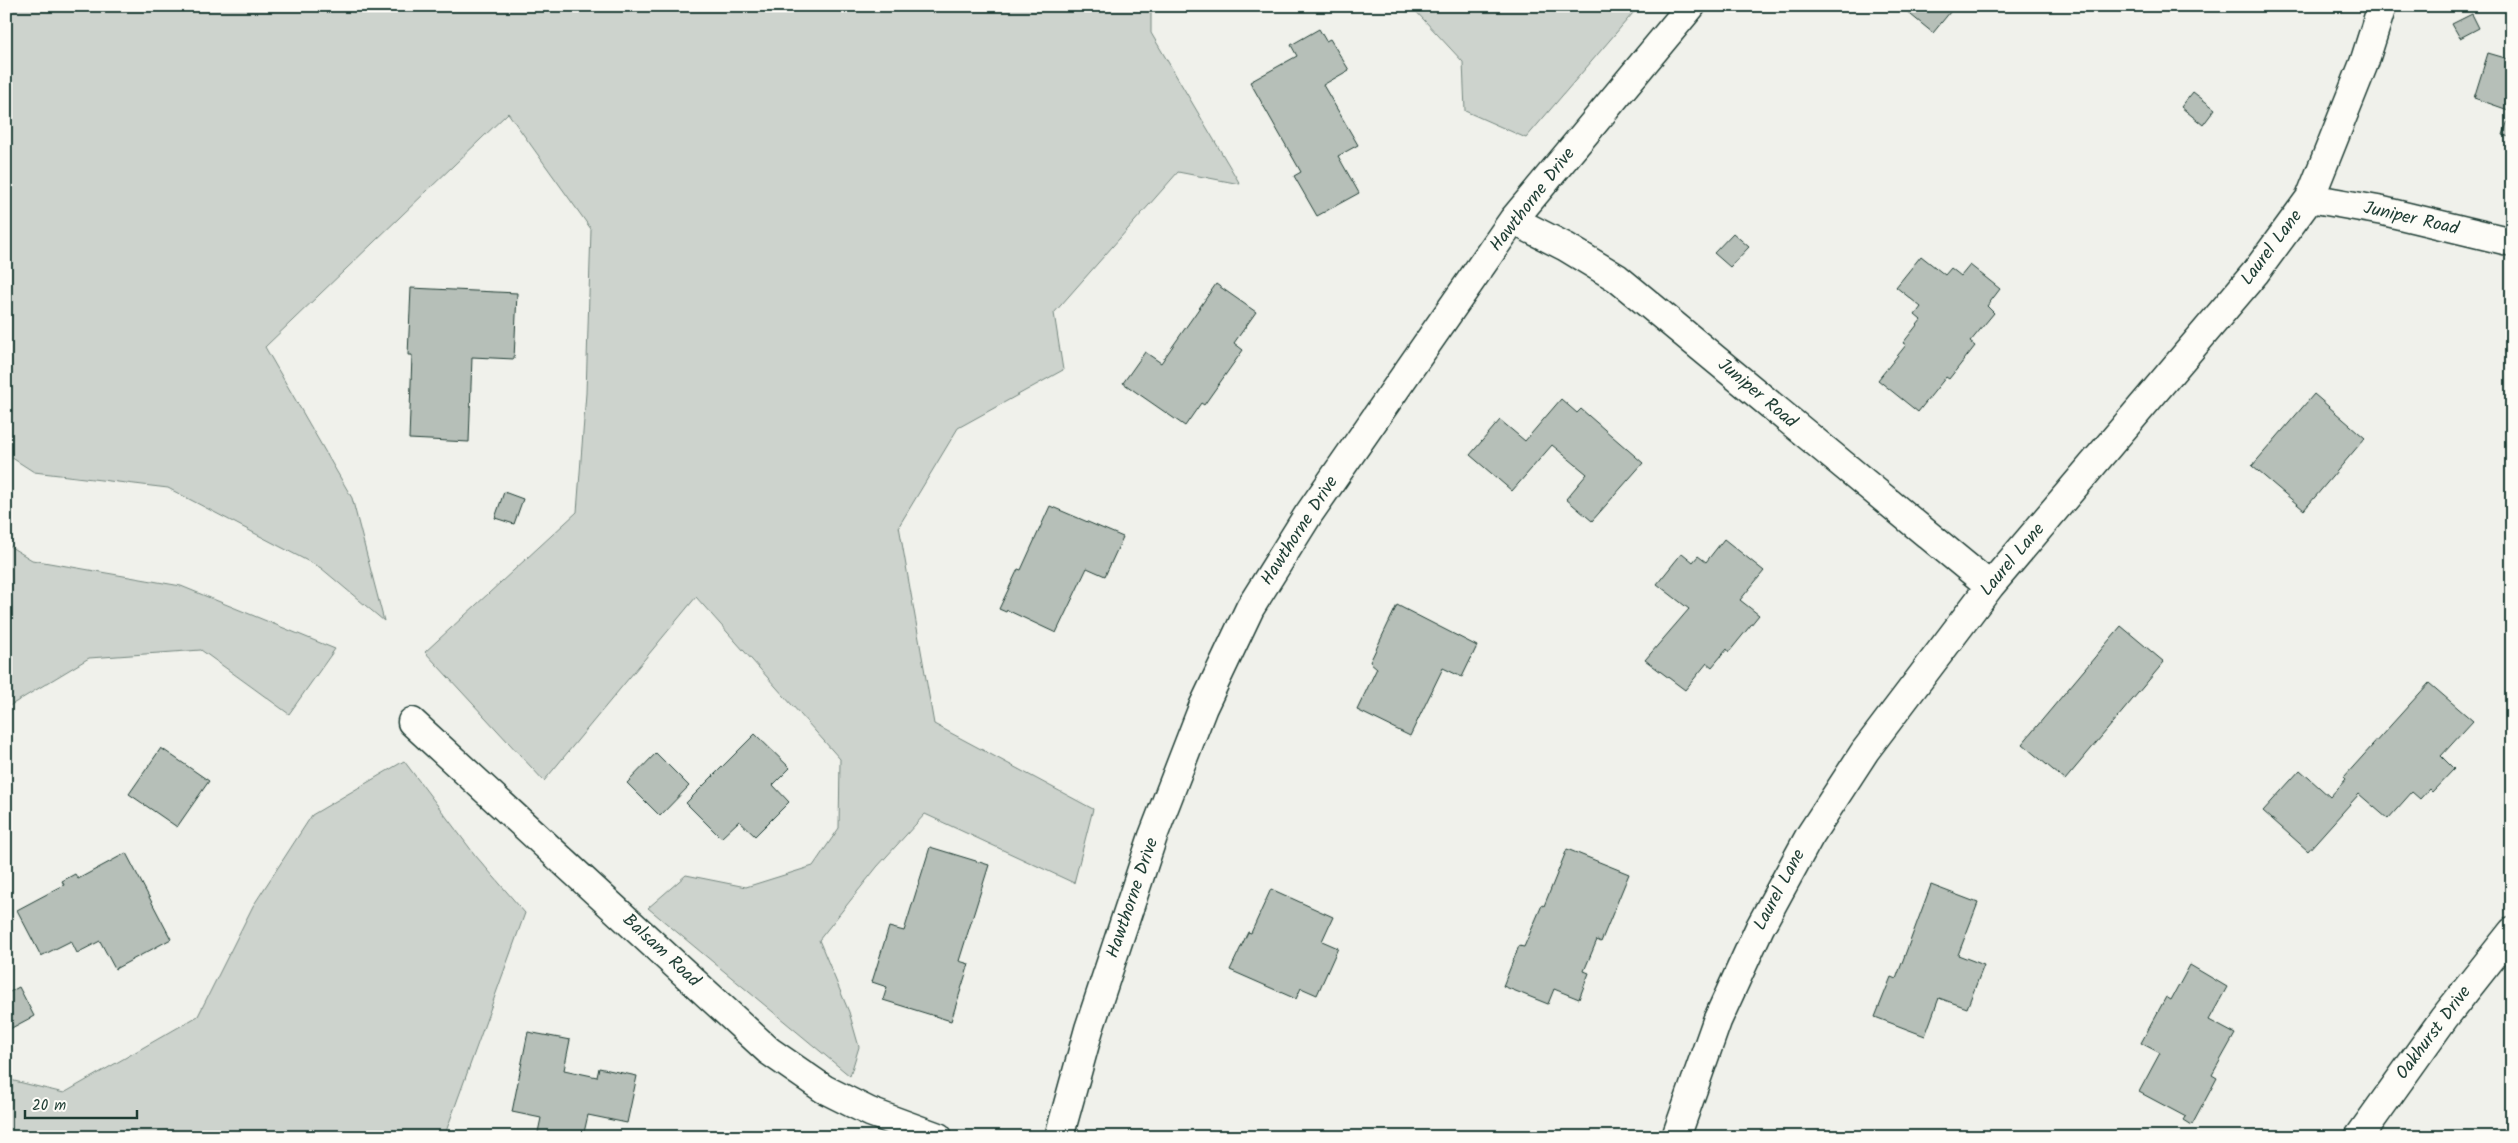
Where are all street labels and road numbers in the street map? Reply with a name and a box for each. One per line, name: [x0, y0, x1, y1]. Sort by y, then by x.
street label: Hawthorne Drive: [1483, 142, 1583, 258]
street label: Juniper Road: [2361, 194, 2462, 244]
street label: Laurel Lane: [2234, 204, 2310, 292]
street label: Juniper Road: [1711, 352, 1804, 437]
street label: Hawthorne Drive: [1254, 470, 1346, 592]
street label: Laurel Lane: [1973, 517, 2053, 603]
street label: Hawthorne Drive: [1099, 834, 1167, 962]
street label: Laurel Lane: [1746, 844, 1814, 936]
street label: Balsam Road: [615, 907, 707, 996]
street label: Oakhurst Drive: [2389, 980, 2479, 1086]

